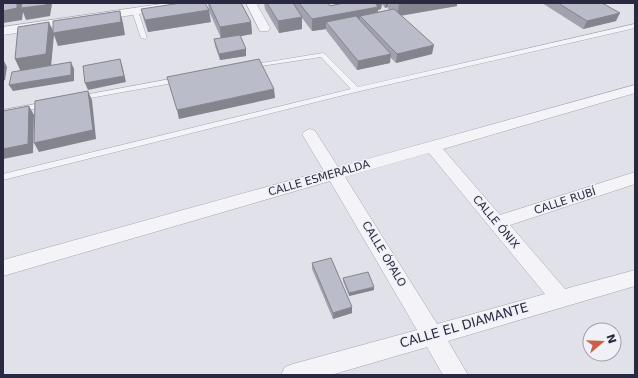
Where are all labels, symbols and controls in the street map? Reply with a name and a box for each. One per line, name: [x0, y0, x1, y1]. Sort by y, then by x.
street label: CALLE ESMERALDA: [267, 157, 372, 199]
street label: CALLE RUBÍ: [532, 185, 598, 217]
street label: CALLE ÓNIX: [470, 193, 522, 252]
street label: CALLE ÓPALO: [359, 219, 409, 290]
street label: CALLE EL DIAMANTE: [398, 299, 530, 351]
north arrow: [582, 322, 622, 362]
text: N: [603, 332, 619, 345]

